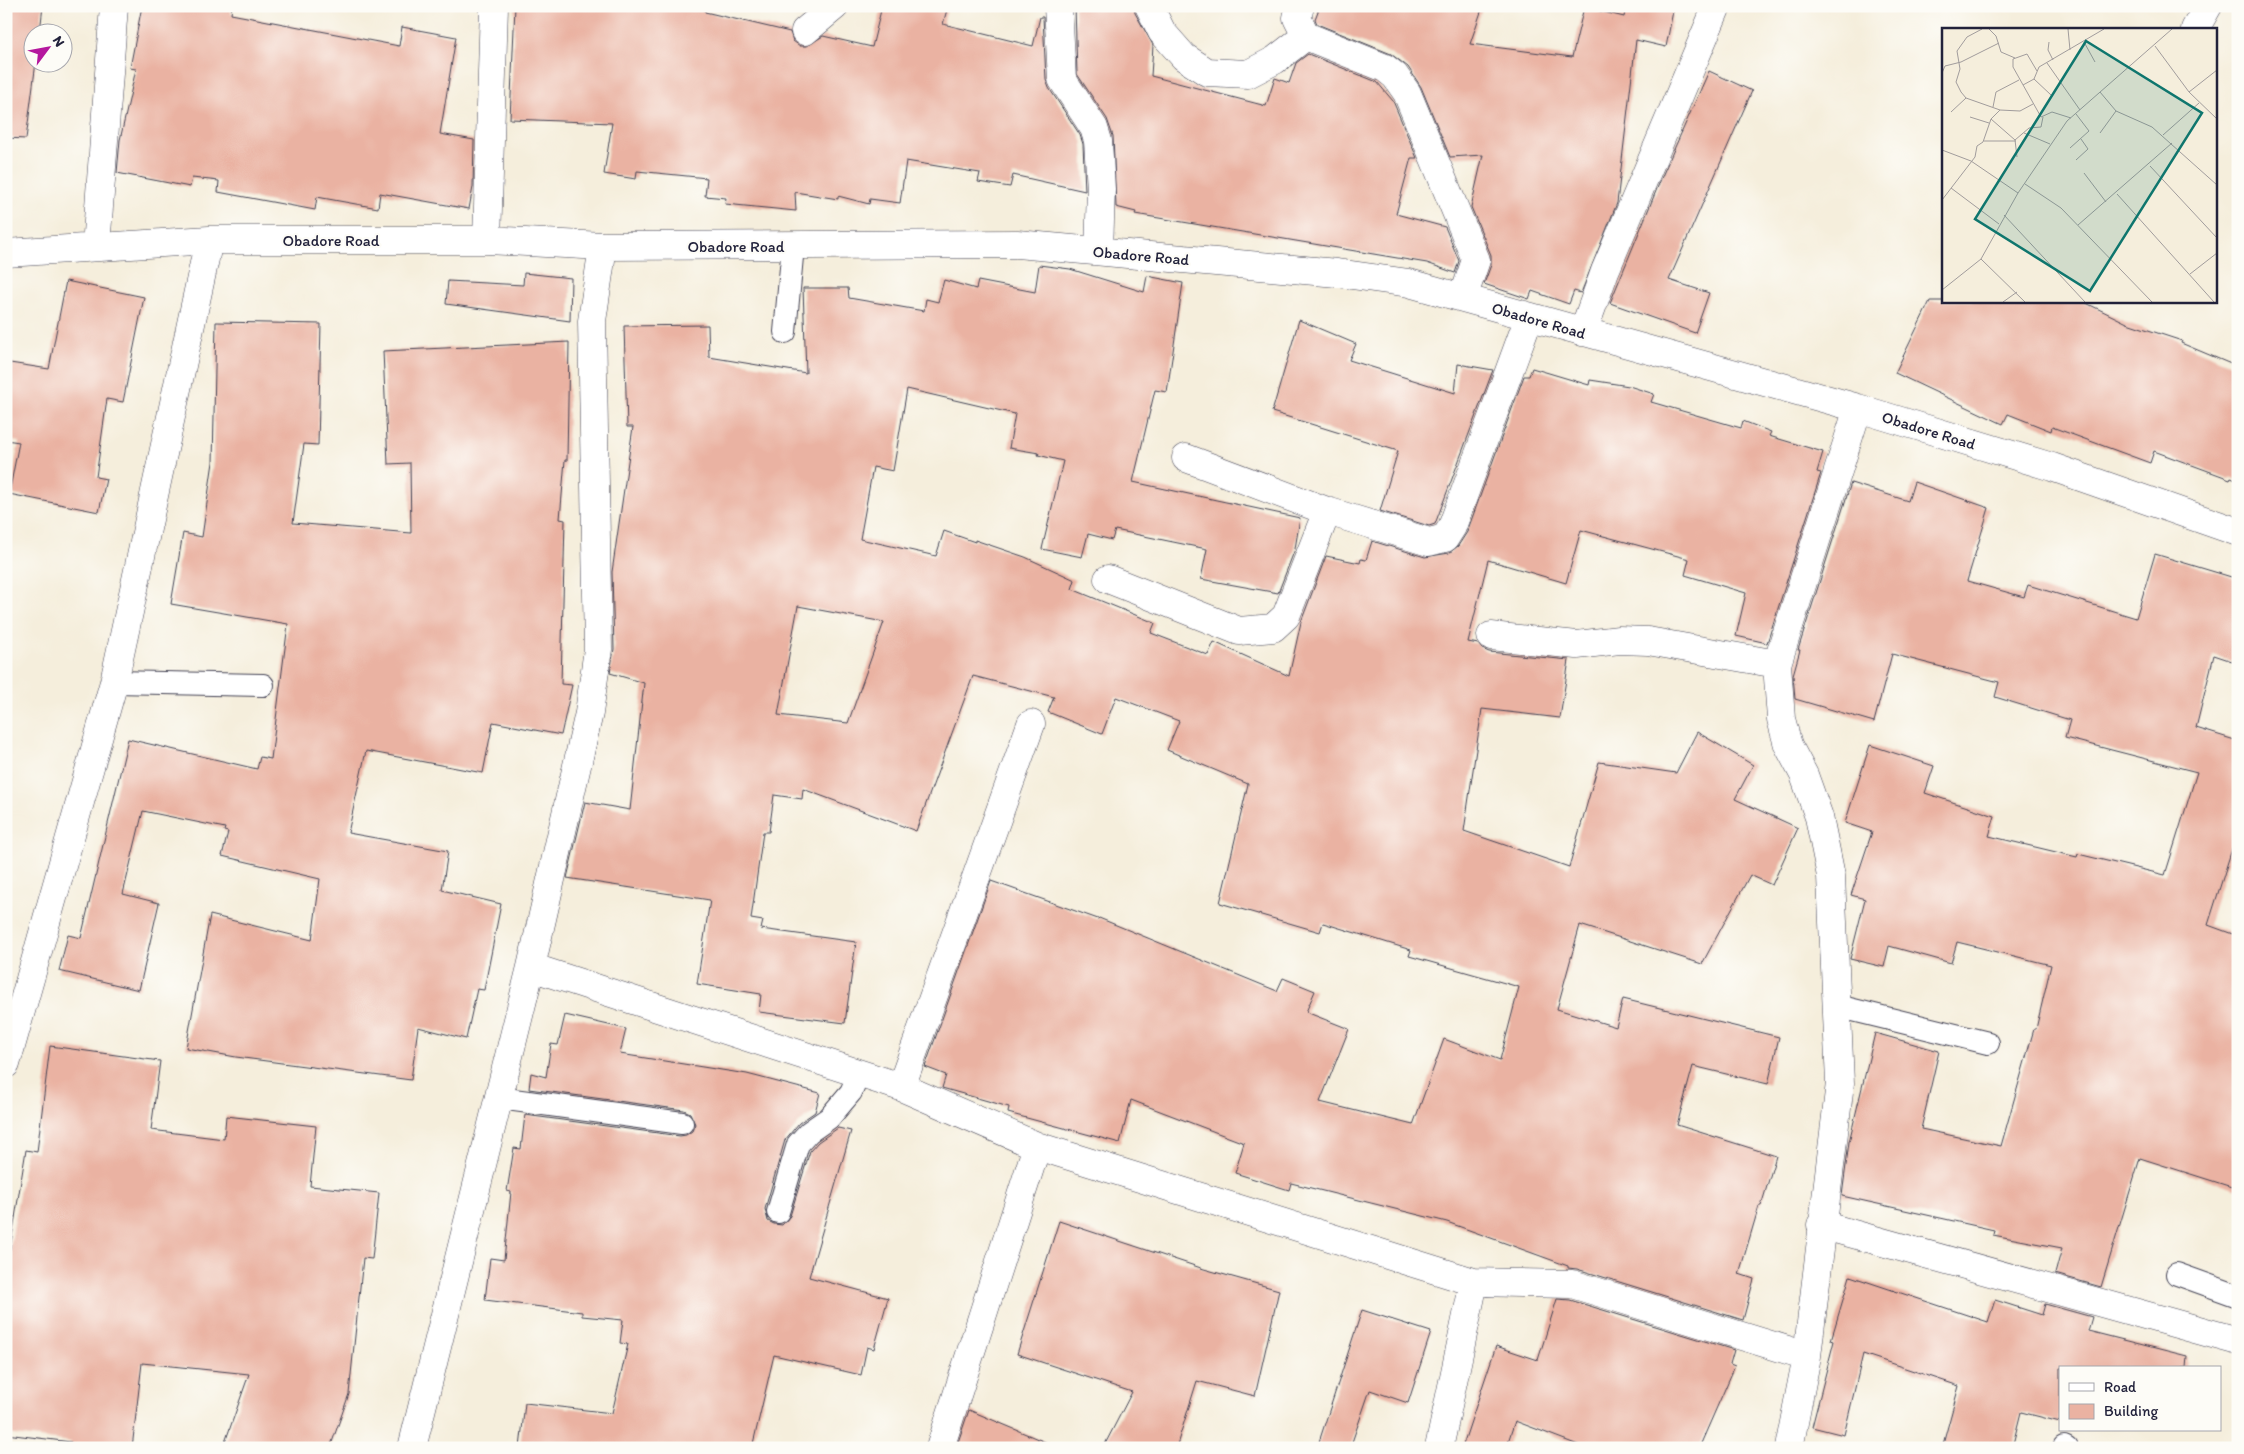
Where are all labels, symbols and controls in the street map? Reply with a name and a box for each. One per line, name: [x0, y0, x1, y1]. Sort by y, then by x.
north arrow: [22, 22, 72, 72]
inset map: [1942, 28, 2216, 302]
text: N: [49, 33, 68, 50]
street label: Obadore Road: [282, 231, 380, 250]
street label: Obadore Road: [687, 237, 785, 256]
street label: Obadore Road: [1092, 242, 1190, 269]
street label: Obadore Road: [1490, 298, 1588, 343]
street label: Obadore Road: [1880, 407, 1978, 454]
legend: [2059, 1366, 2222, 1432]
text: Road: [2104, 1378, 2137, 1396]
text: Building: [2104, 1402, 2158, 1420]

